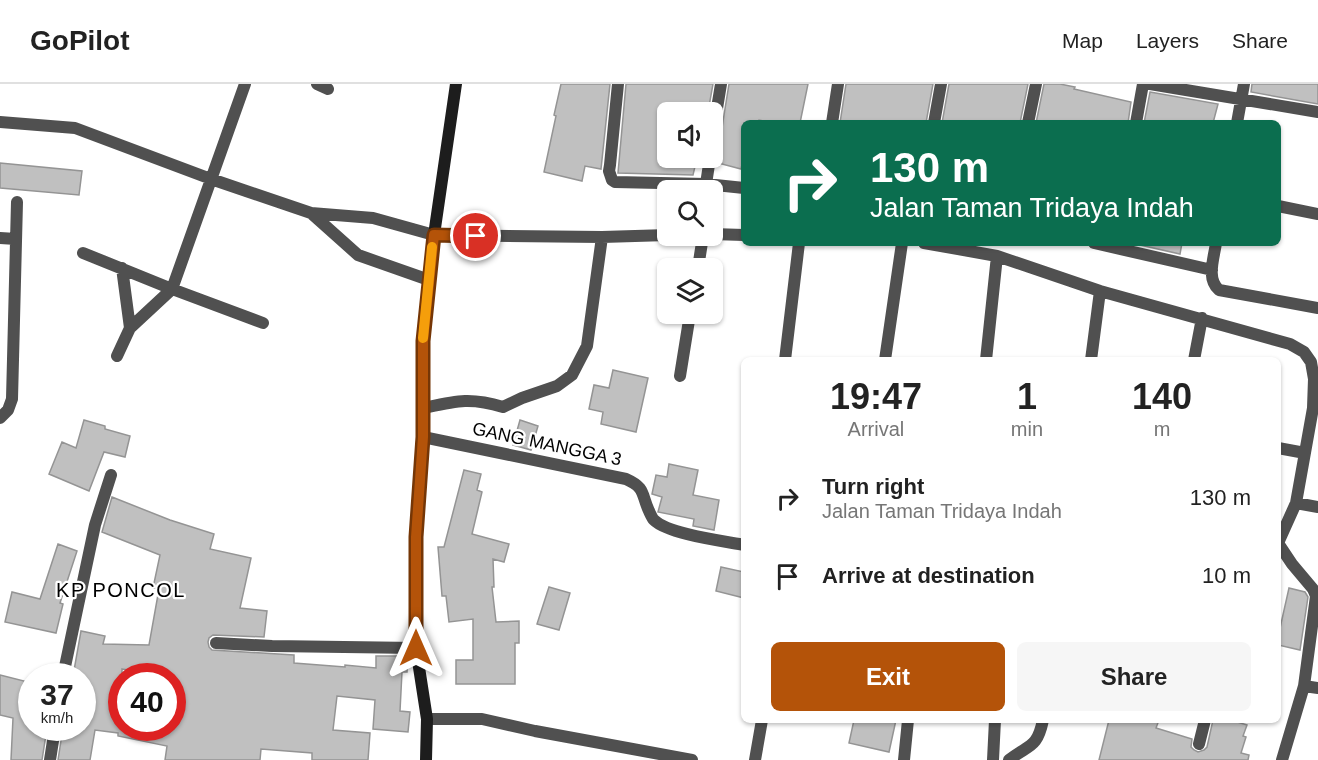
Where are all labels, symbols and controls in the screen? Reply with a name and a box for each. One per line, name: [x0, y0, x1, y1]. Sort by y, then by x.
text: GoPilot: [30, 25, 130, 56]
text: Map: [1062, 29, 1103, 52]
text: Layers: [1136, 29, 1199, 52]
text: Share: [1232, 29, 1288, 52]
map controls: [657, 102, 723, 324]
button: sound: [657, 102, 723, 168]
icon: right: [771, 144, 849, 222]
text: 130 m: [870, 144, 989, 191]
button: search: [657, 180, 723, 246]
text: Jalan Taman Tridaya Indah: [870, 193, 1194, 223]
pin: [450, 210, 501, 261]
icon: arrive: [459, 219, 492, 252]
button: layers: [657, 258, 723, 324]
text: 19:47: [830, 376, 922, 417]
text: 1: [1017, 376, 1037, 417]
text: 140: [1132, 376, 1192, 417]
street label: GANG MANGGA 3: [471, 418, 623, 470]
text: Arrival: [848, 418, 904, 440]
text: min: [1011, 418, 1043, 440]
text: m: [1154, 418, 1170, 440]
text: Turn right: [822, 474, 924, 499]
icon: right: [771, 482, 804, 515]
text: 130 m: [1190, 485, 1251, 510]
text: Jalan Taman Tridaya Indah: [822, 500, 1062, 522]
icon: arrive: [771, 560, 804, 593]
text: Arrive at destination: [822, 563, 1035, 588]
text: 10 m: [1202, 563, 1251, 588]
district label: KP PONCOL: [56, 579, 186, 601]
position arrow: [384, 616, 448, 680]
button: Exit: [771, 642, 1005, 711]
button: Share: [1017, 642, 1251, 711]
speed limit sign: 40: [108, 663, 186, 741]
text: 37: [40, 678, 74, 711]
text: km/h: [41, 709, 73, 726]

